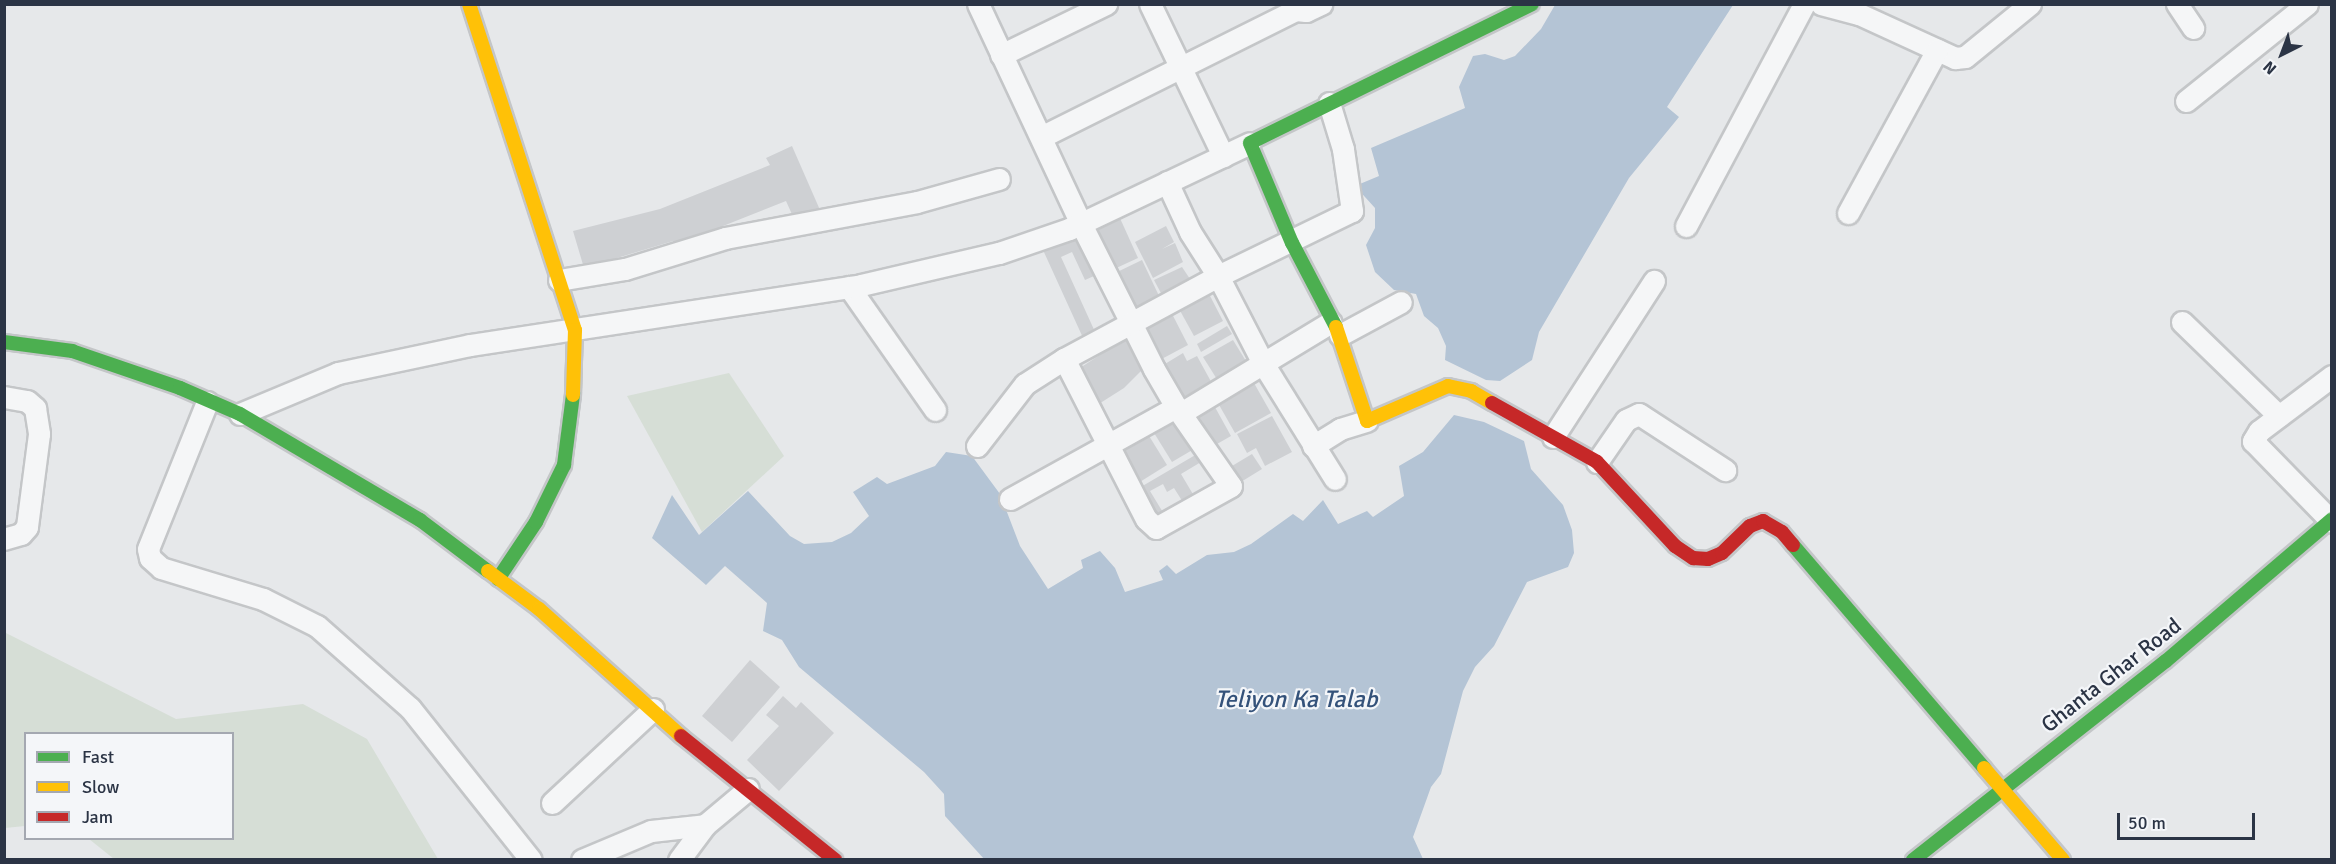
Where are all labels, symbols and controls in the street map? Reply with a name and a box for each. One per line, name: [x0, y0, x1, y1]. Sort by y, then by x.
north arrow: [2252, 24, 2312, 84]
text: N: [2259, 56, 2281, 79]
street label: Ghanta Ghar Road: [2036, 612, 2186, 738]
water label: Teliyon Ka Talab: [1215, 686, 1377, 714]
legend: [24, 732, 234, 840]
text: Fast: [82, 746, 114, 768]
text: Slow: [82, 776, 119, 798]
scale bar: [2120, 801, 2258, 839]
text: Jam: [82, 806, 113, 828]
text: 50 m: [2128, 812, 2166, 834]

